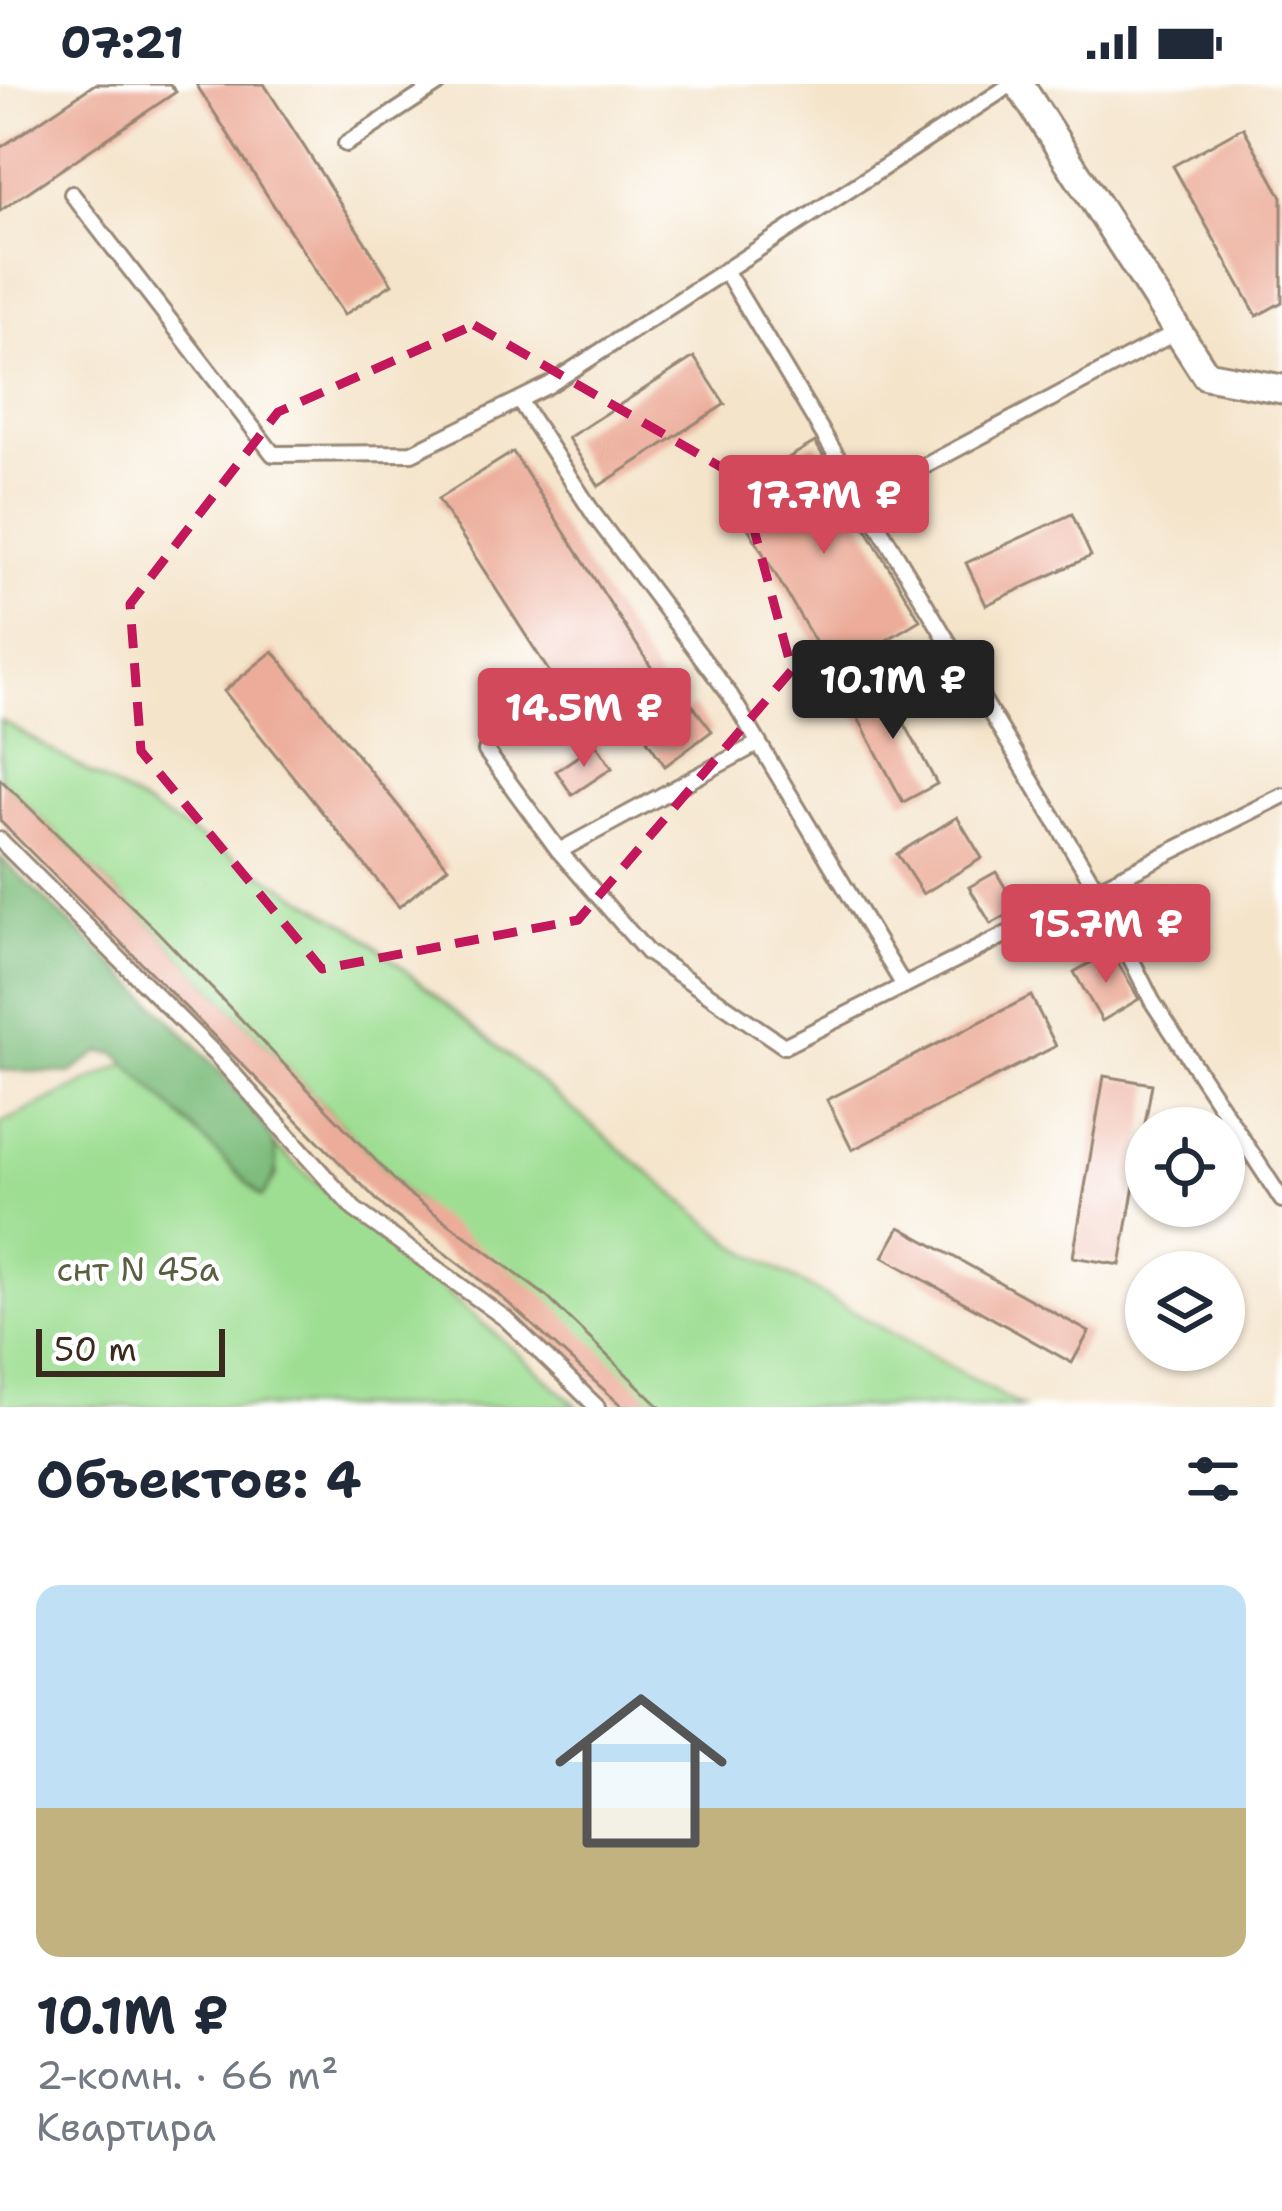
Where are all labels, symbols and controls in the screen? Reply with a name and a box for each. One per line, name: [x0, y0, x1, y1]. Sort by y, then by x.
text: 07:21: [60, 12, 184, 72]
pin: 17.7M ₽: [713, 455, 935, 557]
text: 17.7M ₽: [746, 468, 902, 520]
pin: 10.1M ₽: [782, 640, 1004, 742]
text: 10.1M ₽: [819, 653, 967, 705]
pin: 14.5M ₽: [473, 668, 695, 770]
text: 14.5M ₽: [505, 681, 663, 733]
pin: 15.7M ₽: [995, 884, 1217, 986]
text: 15.7M ₽: [1028, 897, 1184, 949]
map controls: [1125, 1107, 1245, 1371]
button: locate: [1125, 1107, 1245, 1227]
park label: снт N 45а: [57, 1247, 219, 1292]
button: layers: [1125, 1251, 1245, 1371]
scale bar: [36, 1323, 225, 1376]
text: 50 m: [54, 1327, 137, 1372]
text: Объектов: 4: [36, 1445, 362, 1513]
icon: filters: [1180, 1446, 1246, 1512]
icon: home: [533, 1663, 749, 1879]
text: 10.1M ₽: [36, 1981, 229, 2049]
text: 2-комн. · 66 m²: [36, 2049, 339, 2101]
text: Квартира: [36, 2101, 216, 2153]

